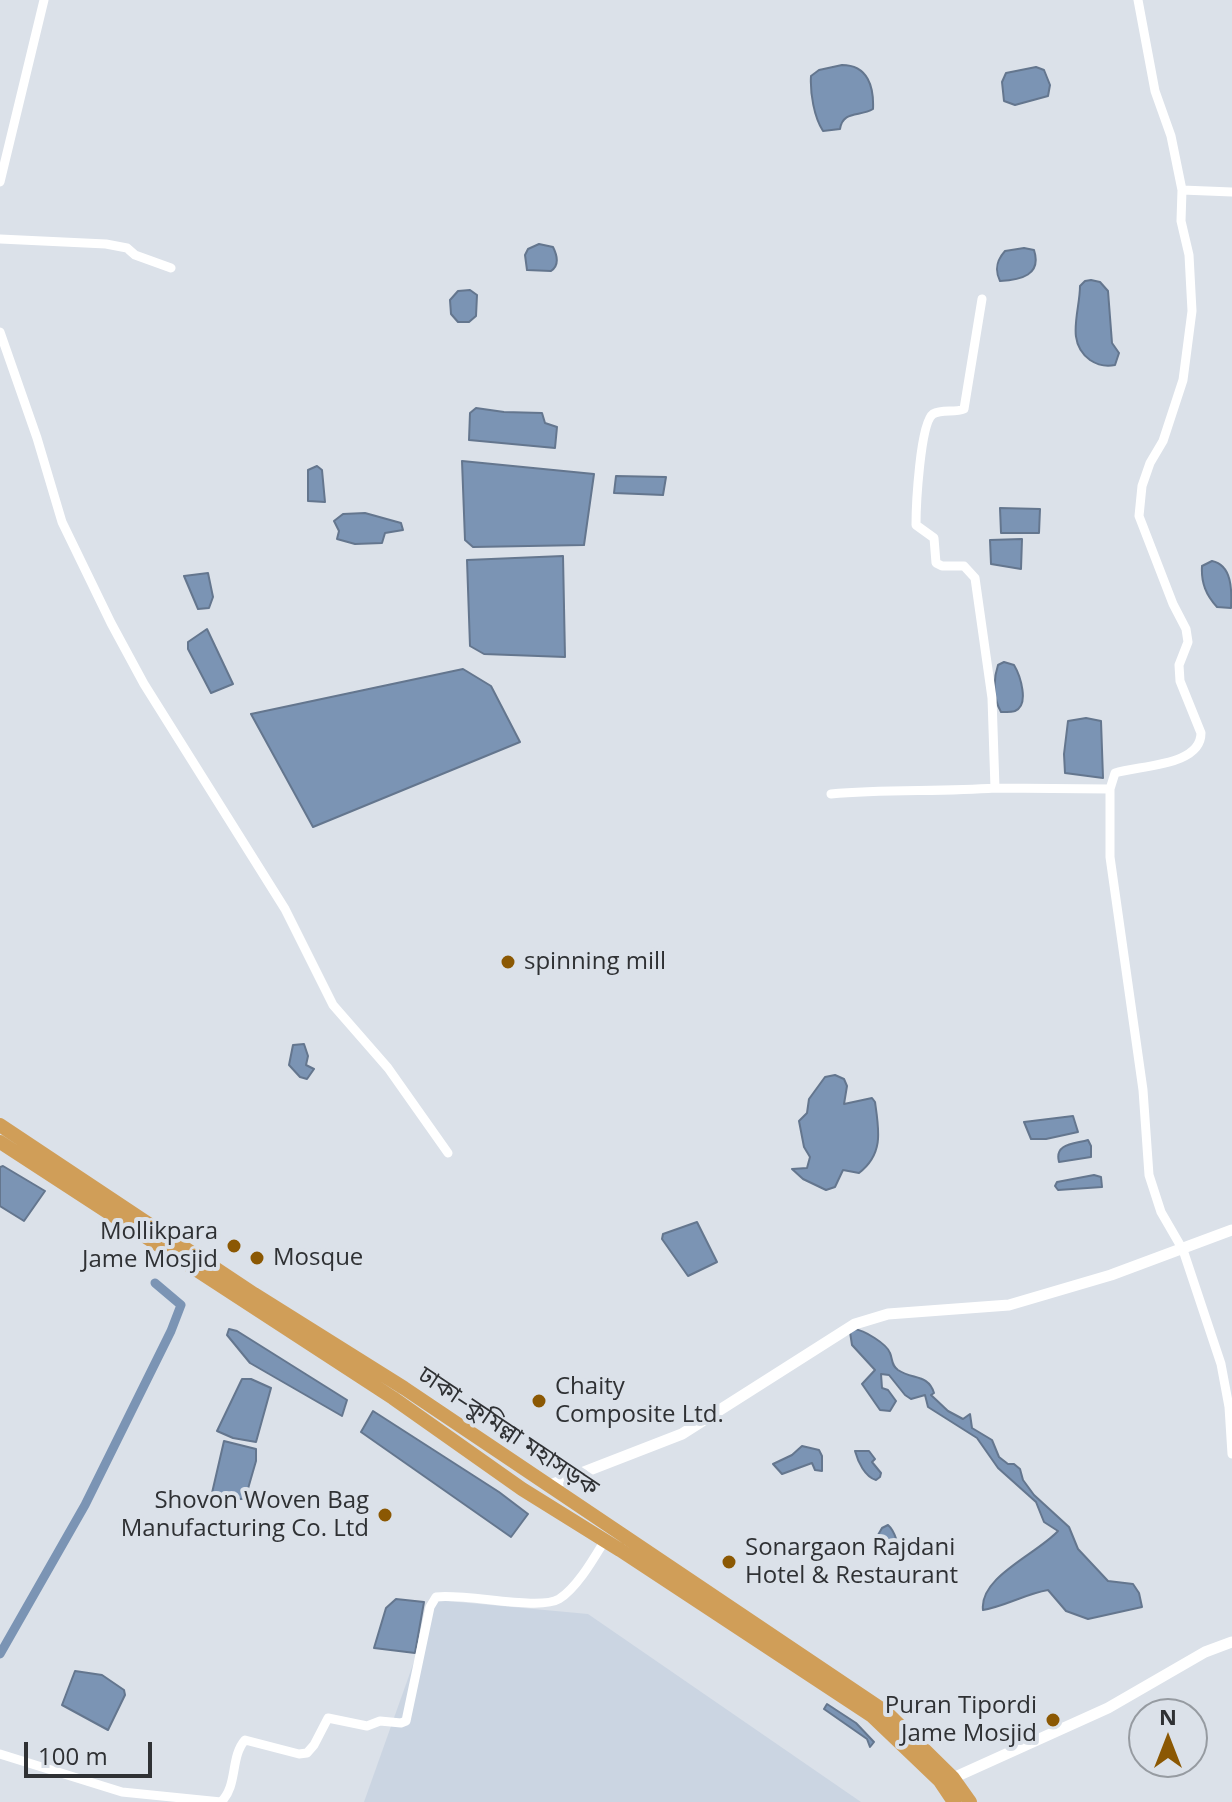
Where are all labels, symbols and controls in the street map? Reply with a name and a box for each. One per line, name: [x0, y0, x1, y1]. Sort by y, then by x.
place label: spinning mill: [524, 948, 666, 976]
marker: spinning mill: [499, 953, 517, 971]
place label: Mollikpara Jame Mosjid: [82, 1218, 218, 1274]
marker: Mollikpara Jame Mosjid: [225, 1237, 243, 1255]
place label: Mosque: [273, 1244, 363, 1272]
marker: Mosque: [248, 1249, 266, 1267]
street label: ঢাকা–কুমিল্লা মহাসড়ক: [412, 1361, 604, 1503]
place label: Chaity Composite Ltd.: [555, 1373, 724, 1429]
marker: Chaity Composite Ltd.: [530, 1392, 548, 1410]
place label: Shovon Woven Bag Manufacturing Co. Ltd: [121, 1487, 369, 1543]
marker: Shovon Woven Bag Manufacturing Co. Ltd: [376, 1506, 394, 1524]
place label: Sonargaon Rajdani Hotel & Restaurant: [745, 1534, 958, 1590]
marker: Sonargaon Rajdani Hotel & Restaurant: [720, 1553, 738, 1571]
place label: Puran Tipordi Jame Mosjid: [885, 1692, 1037, 1748]
north arrow: [1128, 1698, 1208, 1778]
text: N: [1159, 1701, 1177, 1731]
marker: Puran Tipordi Jame Mosjid: [1044, 1711, 1062, 1729]
scale bar: [28, 1726, 156, 1776]
text: 100 m: [38, 1739, 108, 1772]

